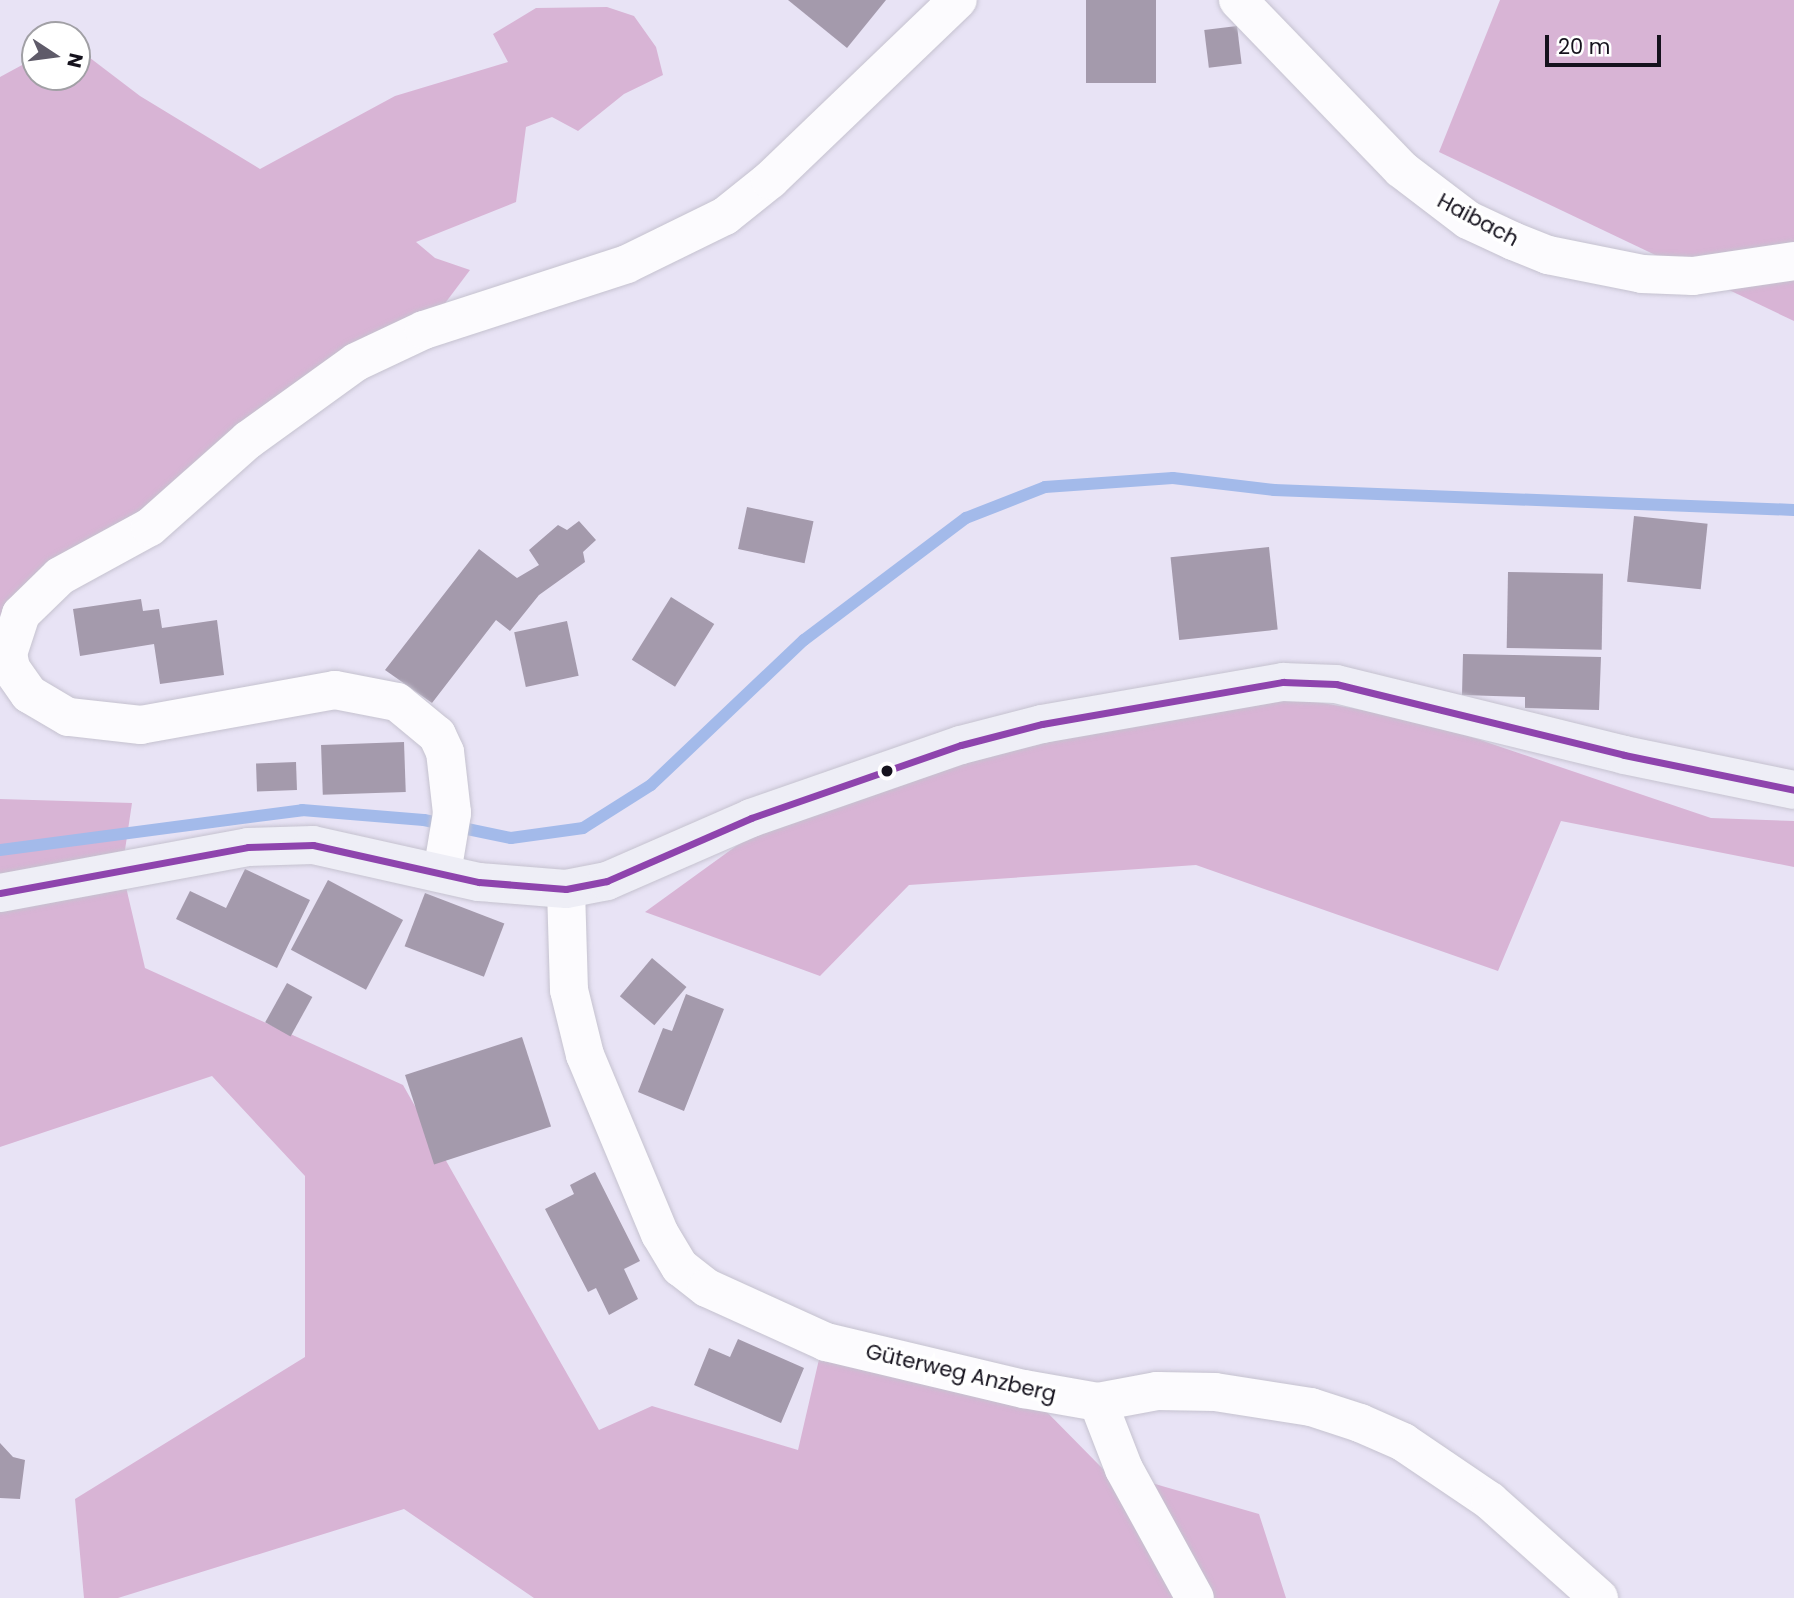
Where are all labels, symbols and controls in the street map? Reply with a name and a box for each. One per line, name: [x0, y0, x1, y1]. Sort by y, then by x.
north arrow: [21, 21, 91, 91]
scale bar: [1549, 21, 1664, 65]
text: 20 m: [1558, 32, 1611, 61]
text: N: [60, 50, 90, 70]
street label: Haibach: [1433, 188, 1523, 252]
unlabelled marker: [880, 764, 894, 778]
street label: Güterweg Anzberg: [863, 1339, 1059, 1407]

